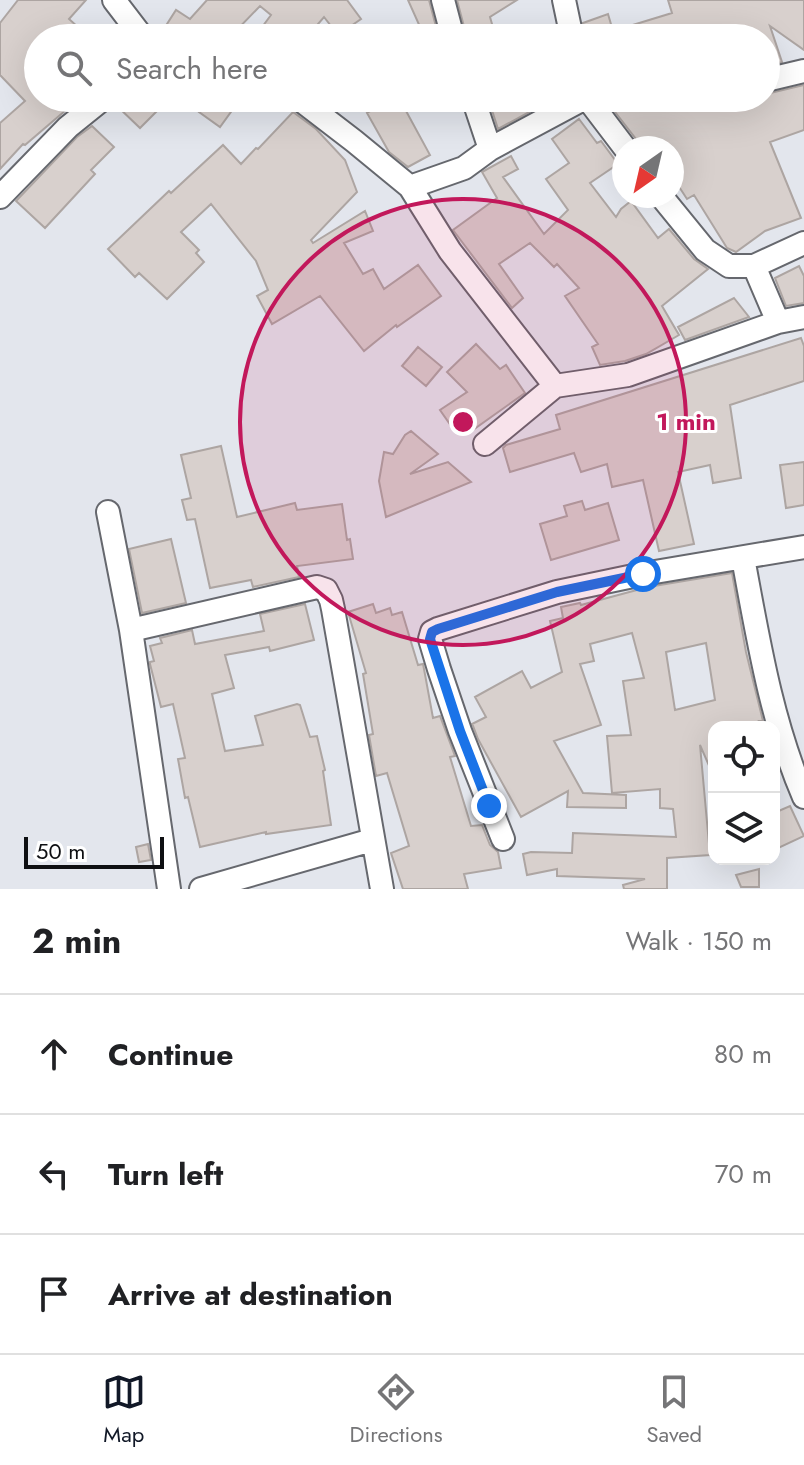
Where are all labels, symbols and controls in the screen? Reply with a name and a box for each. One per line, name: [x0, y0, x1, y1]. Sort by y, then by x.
search box: [24, 24, 780, 112]
icon: search: [52, 46, 96, 90]
text: Search here: [116, 47, 268, 90]
north arrow: [612, 136, 684, 208]
text: 1 min: [656, 404, 716, 439]
centre of rings: [449, 408, 477, 436]
route start: [625, 556, 661, 592]
map controls: [708, 721, 780, 865]
button: locate: [708, 721, 780, 793]
route end: [471, 788, 507, 824]
button: layers: [708, 793, 780, 865]
scale bar: [24, 833, 164, 869]
text: 50 m: [36, 835, 85, 867]
text: 2 min: [32, 917, 121, 966]
text: Walk · 150 m: [625, 922, 772, 960]
icon: ahead: [32, 1032, 76, 1076]
text: Continue: [108, 1033, 234, 1076]
text: 80 m: [714, 1035, 772, 1073]
icon: left: [32, 1152, 76, 1196]
text: Turn left: [108, 1153, 223, 1196]
text: 70 m: [715, 1155, 772, 1193]
icon: arrive: [32, 1272, 76, 1316]
text: Arrive at destination: [108, 1273, 393, 1316]
tab: Map: [102, 1370, 146, 1450]
tab: Directions: [350, 1370, 443, 1450]
tab: Saved: [646, 1370, 702, 1450]

